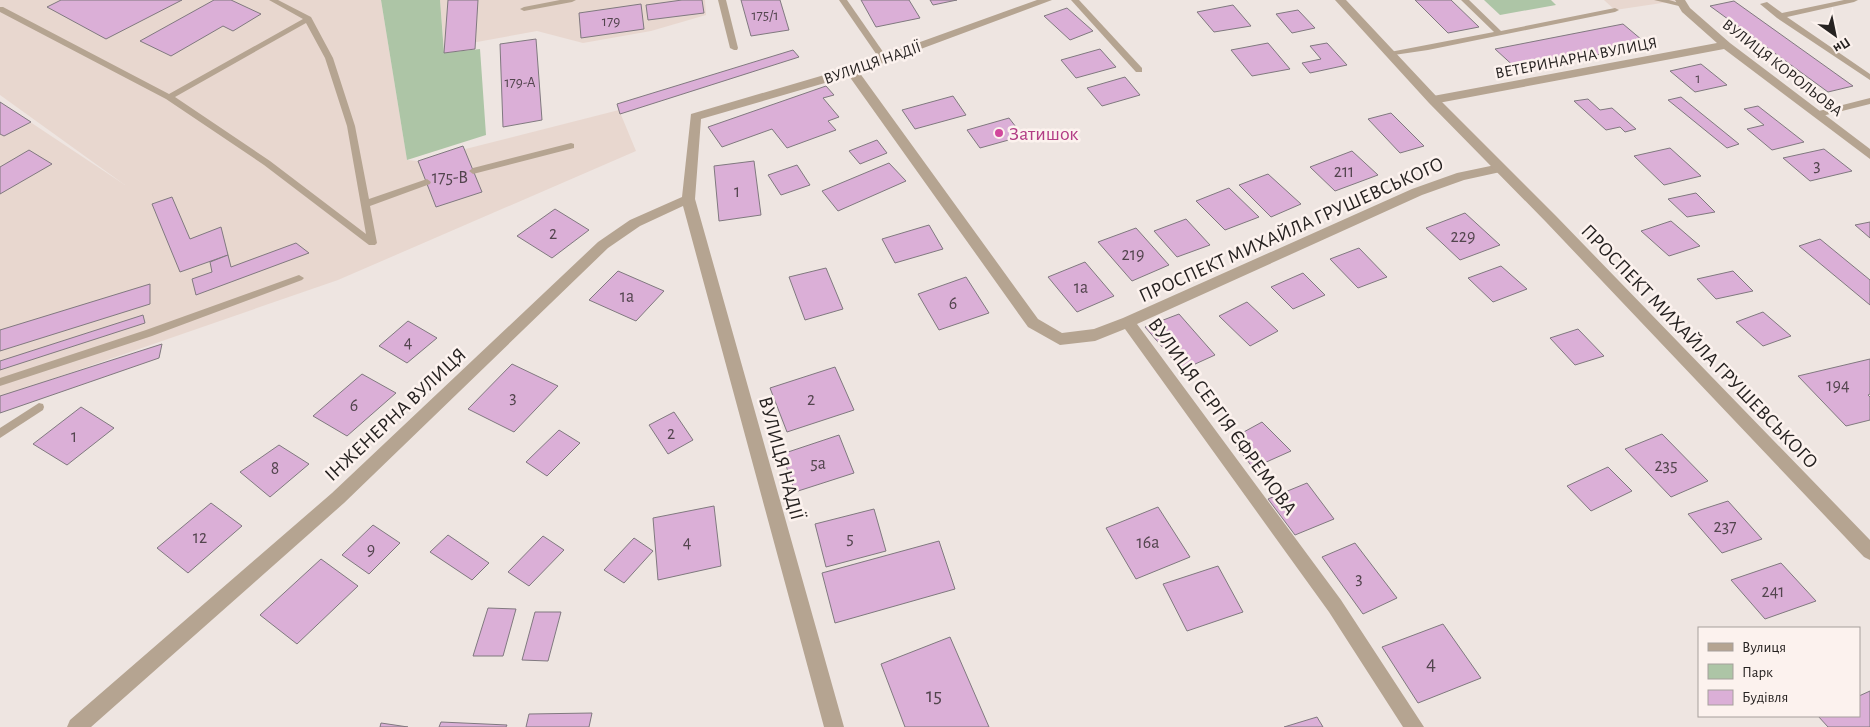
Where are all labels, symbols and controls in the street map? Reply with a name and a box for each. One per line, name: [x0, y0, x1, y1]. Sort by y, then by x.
house number: 175/1: [751, 8, 779, 23]
north arrow: [1810, 10, 1860, 60]
house number: 179: [602, 14, 620, 29]
street label: ВУЛИЦЯ КОРОЛЬОВА: [1719, 16, 1846, 120]
street label: ВЕТЕРИНАРНА ВУЛИЦЯ: [1494, 34, 1659, 82]
text: Пн: [1831, 35, 1853, 56]
street label: ВУЛИЦЯ НАДІЇ: [821, 37, 924, 87]
house number: 1: [1695, 71, 1701, 86]
house number: 179-А: [504, 75, 536, 90]
place label: Затишок: [1009, 124, 1079, 144]
marker: Затишок: [993, 127, 1005, 139]
street label: ПРОСПЕКТ МИХАЙЛА ГРУШЕВСЬКОГО: [1136, 153, 1447, 306]
house number: 3: [1813, 157, 1821, 175]
house number: 211: [1334, 163, 1354, 181]
house number: 175-В: [432, 169, 468, 187]
house number: 1: [734, 183, 740, 201]
street label: ПРОСПЕКТ МИХАЙЛА ГРУШЕВСЬКОГО: [1577, 221, 1822, 473]
house number: 2: [549, 225, 557, 243]
house number: 229: [1451, 228, 1475, 246]
house number: 219: [1122, 246, 1144, 264]
house number: 1а: [1074, 279, 1088, 297]
house number: 1а: [620, 288, 634, 306]
house number: 6: [949, 295, 957, 313]
street label: ВУЛИЦЯ СЕРГІЯ ЄФРЕМОВА: [1144, 314, 1300, 519]
house number: 4: [404, 334, 413, 352]
street label: ІНЖЕНЕРНА ВУЛИЦЯ: [321, 344, 470, 485]
house number: 194: [1826, 377, 1850, 395]
house number: 3: [509, 389, 517, 407]
house number: 2: [807, 391, 815, 409]
street label: ВУЛИЦЯ НАДІЇ: [755, 394, 807, 523]
house number: 6: [350, 397, 358, 415]
house number: 2: [667, 425, 675, 443]
house number: 1: [71, 428, 77, 446]
house number: 5а: [810, 455, 826, 473]
house number: 235: [1654, 457, 1678, 475]
house number: 8: [271, 460, 279, 478]
house number: 237: [1713, 518, 1737, 536]
house number: 12: [193, 529, 207, 547]
house number: 5: [846, 530, 854, 548]
house number: 4: [683, 534, 692, 552]
house number: 16а: [1137, 534, 1159, 552]
house number: 9: [367, 541, 375, 559]
house number: 3: [1355, 570, 1363, 588]
house number: 241: [1761, 583, 1785, 601]
legend: [1698, 627, 1860, 717]
text: Вулиця: [1742, 640, 1786, 655]
house number: 4: [1426, 653, 1436, 674]
text: Парк: [1742, 665, 1773, 680]
house number: 15: [926, 685, 942, 706]
text: Будівля: [1742, 690, 1788, 705]

